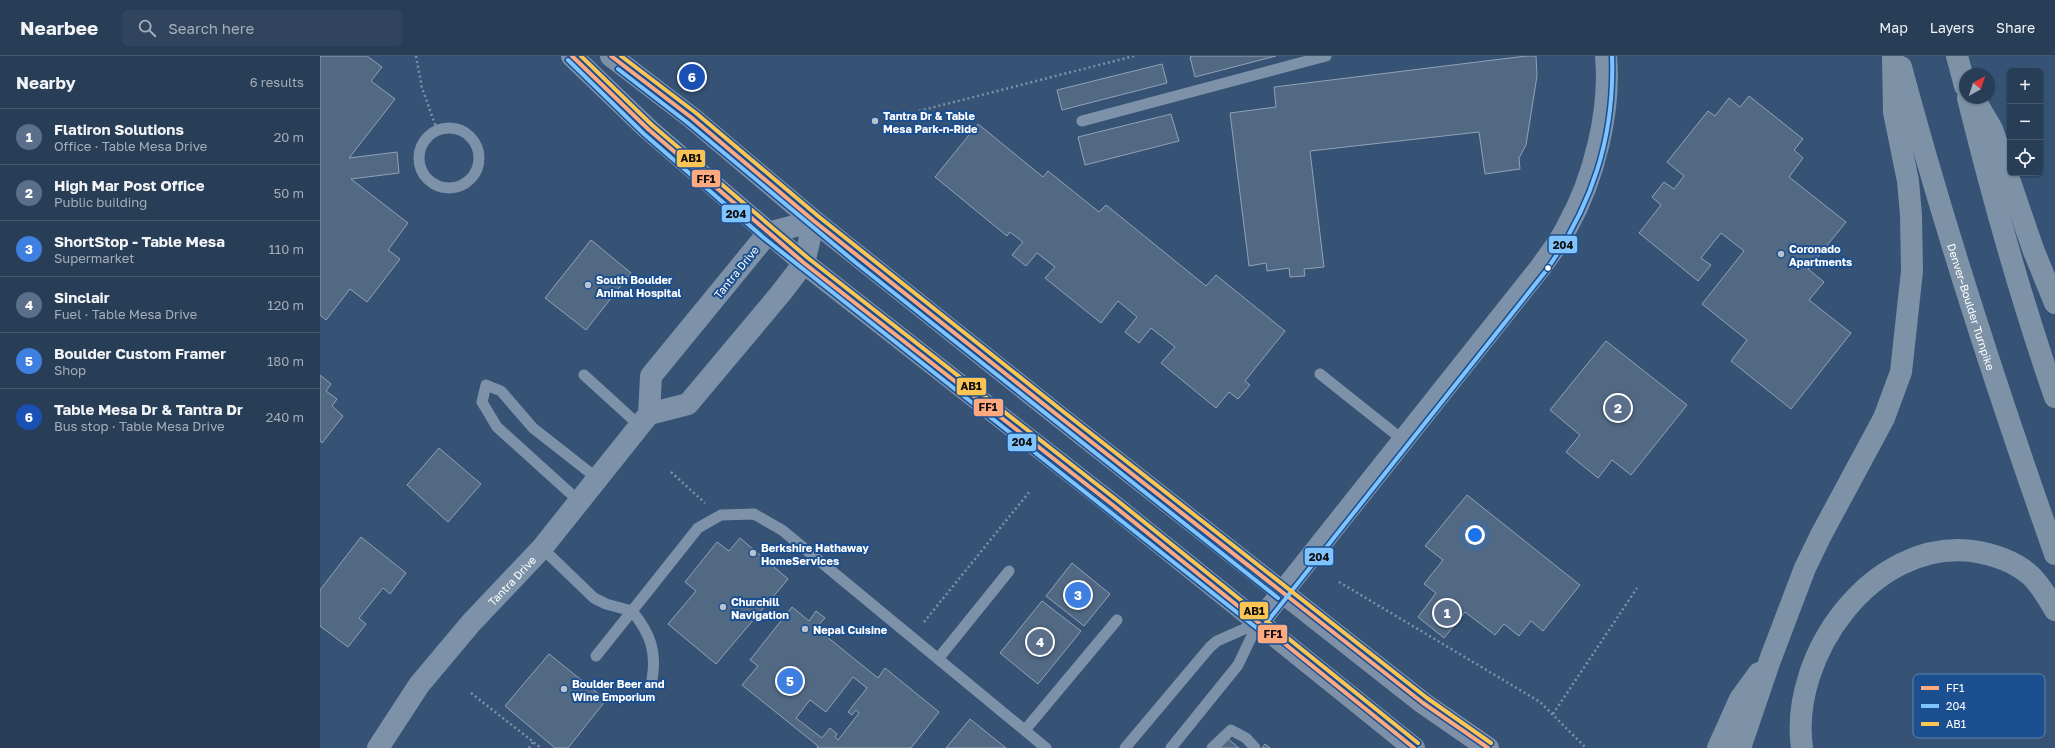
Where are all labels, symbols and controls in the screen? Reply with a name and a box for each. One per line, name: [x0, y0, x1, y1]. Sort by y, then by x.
search box: [122, 10, 402, 46]
text: Nearbee: [20, 16, 98, 39]
icon: search: [136, 17, 158, 39]
text: Search here: [168, 19, 254, 37]
text: Map: [1879, 19, 1908, 36]
text: Layers: [1930, 19, 1974, 36]
text: Share: [1996, 19, 2035, 36]
pin: 6: [679, 62, 705, 92]
north arrow: [1959, 68, 1995, 104]
map controls: [2007, 68, 2043, 176]
button: +: [2007, 68, 2043, 104]
text: Nearby: [16, 72, 76, 93]
text: 6 results: [250, 74, 304, 90]
button: −: [2007, 104, 2043, 140]
place label: Tantra Dr & Table Mesa Park-n-Ride: [883, 109, 978, 135]
marker: Tantra Dr & Table Mesa Park-n-Ride: [870, 116, 880, 126]
text: Flatiron Solutions: [54, 120, 184, 138]
text: 1: [26, 129, 32, 145]
text: 20 m: [274, 129, 304, 145]
text: Office · Table Mesa Drive: [54, 138, 207, 154]
button: locate: [2007, 140, 2043, 176]
line badge: AB1: [676, 149, 706, 168]
text: AB1: [680, 151, 702, 164]
line badge: FF1: [691, 169, 721, 188]
text: FF1: [697, 172, 716, 185]
text: High Mar Post Office: [54, 176, 205, 194]
text: 2: [25, 185, 33, 201]
text: 50 m: [274, 185, 304, 201]
text: Public building: [54, 194, 147, 210]
line badge: 204: [721, 204, 751, 223]
text: 204: [726, 207, 746, 220]
text: ShortStop - Table Mesa: [54, 232, 225, 250]
line badge: 204: [1548, 235, 1578, 254]
text: 204: [1553, 238, 1573, 251]
text: 3: [25, 241, 33, 257]
text: 110 m: [269, 241, 304, 257]
place label: Coronado Apartments: [1789, 242, 1852, 268]
street label: Denver–Boulder Turnpike: [1946, 242, 1998, 372]
street label: Tantra Drive: [711, 243, 761, 301]
marker: Coronado Apartments: [1776, 249, 1786, 259]
text: Supermarket: [54, 250, 135, 266]
unlabelled marker: [1543, 263, 1553, 273]
place label: South Boulder Animal Hospital: [596, 273, 682, 299]
marker: South Boulder Animal Hospital: [583, 280, 593, 290]
text: Sinclair: [54, 288, 110, 306]
text: 4: [25, 297, 33, 313]
text: 120 m: [267, 297, 304, 313]
text: Fuel · Table Mesa Drive: [54, 306, 197, 322]
text: Boulder Custom Framer: [54, 344, 226, 362]
text: 5: [25, 353, 33, 369]
text: 180 m: [267, 353, 304, 369]
text: Shop: [54, 362, 86, 378]
line badge: AB1: [956, 377, 987, 396]
text: AB1: [960, 379, 982, 392]
pin: 2: [1605, 393, 1631, 423]
line badge: FF1: [973, 398, 1004, 417]
text: Table Mesa Dr & Tantra Dr: [54, 400, 243, 418]
text: FF1: [979, 400, 998, 413]
text: 6: [25, 409, 33, 425]
text: 240 m: [266, 409, 304, 425]
text: Bus stop · Table Mesa Drive: [54, 418, 224, 434]
line badge: 204: [1007, 433, 1037, 452]
text: 204: [1012, 435, 1032, 448]
your location: [1465, 525, 1485, 545]
place label: Berkshire Hathaway HomeServices: [761, 541, 869, 567]
line badge: 204: [1304, 547, 1334, 566]
marker: Berkshire Hathaway HomeServices: [748, 548, 758, 558]
text: 204: [1309, 550, 1329, 563]
street label: Tantra Drive: [485, 553, 538, 608]
pin: 3: [1065, 580, 1091, 610]
place label: Churchill Navigation: [731, 595, 789, 621]
pin: 1: [1434, 598, 1460, 628]
line badge: AB1: [1239, 601, 1269, 620]
marker: Churchill Navigation: [718, 602, 728, 612]
text: AB1: [1243, 604, 1265, 617]
place label: Nepal Cuisine: [813, 623, 888, 636]
marker: Nepal Cuisine: [800, 624, 810, 634]
line badge: FF1: [1257, 624, 1288, 644]
pin: 4: [1027, 627, 1053, 657]
text: FF1: [1264, 627, 1283, 640]
pin: 5: [777, 666, 803, 696]
legend: [1913, 674, 2045, 738]
place label: Boulder Beer and Wine Emporium: [572, 677, 665, 703]
text: FF1: [1946, 681, 1964, 694]
marker: Boulder Beer and Wine Emporium: [559, 684, 569, 694]
text: 204: [1946, 699, 1966, 712]
text: AB1: [1946, 717, 1966, 730]

